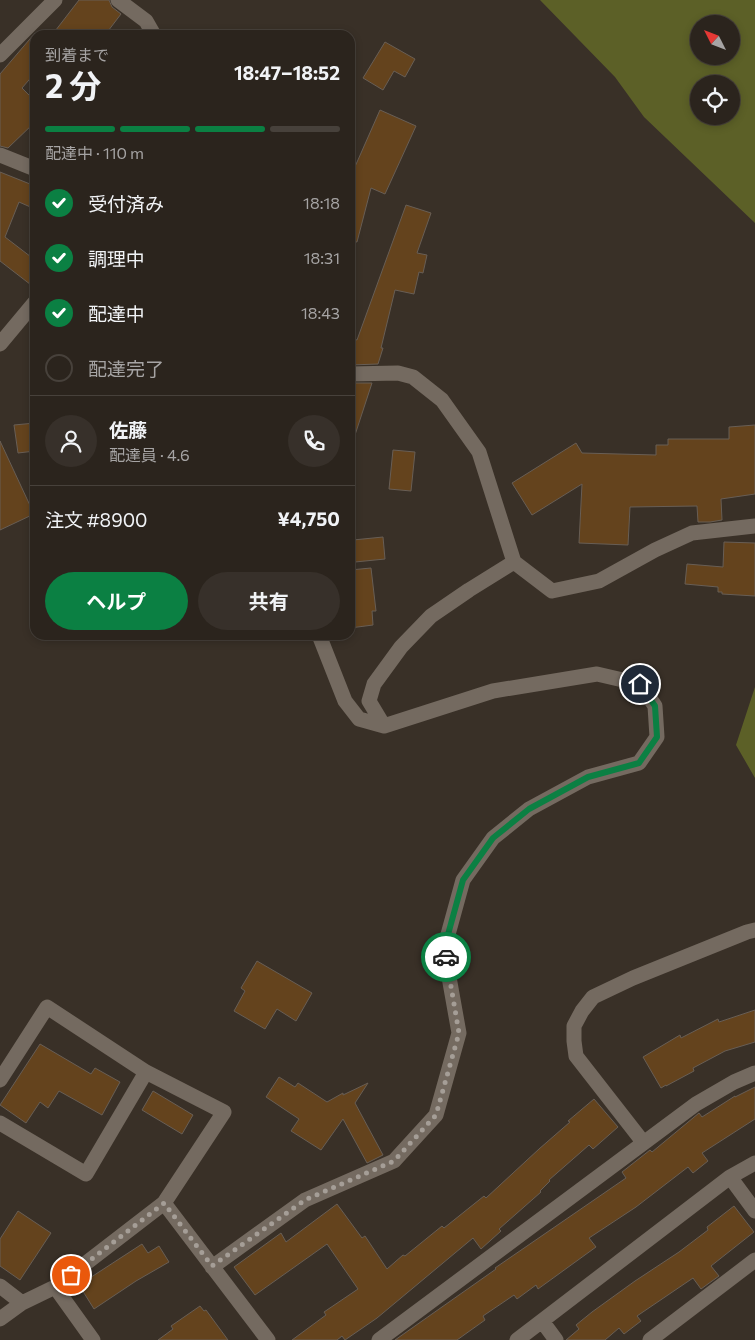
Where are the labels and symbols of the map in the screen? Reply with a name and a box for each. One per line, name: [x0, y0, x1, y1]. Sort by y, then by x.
north arrow: [690, 15, 740, 65]
pin: [619, 663, 661, 705]
courier: [421, 932, 471, 982]
pin: [50, 1254, 92, 1296]

